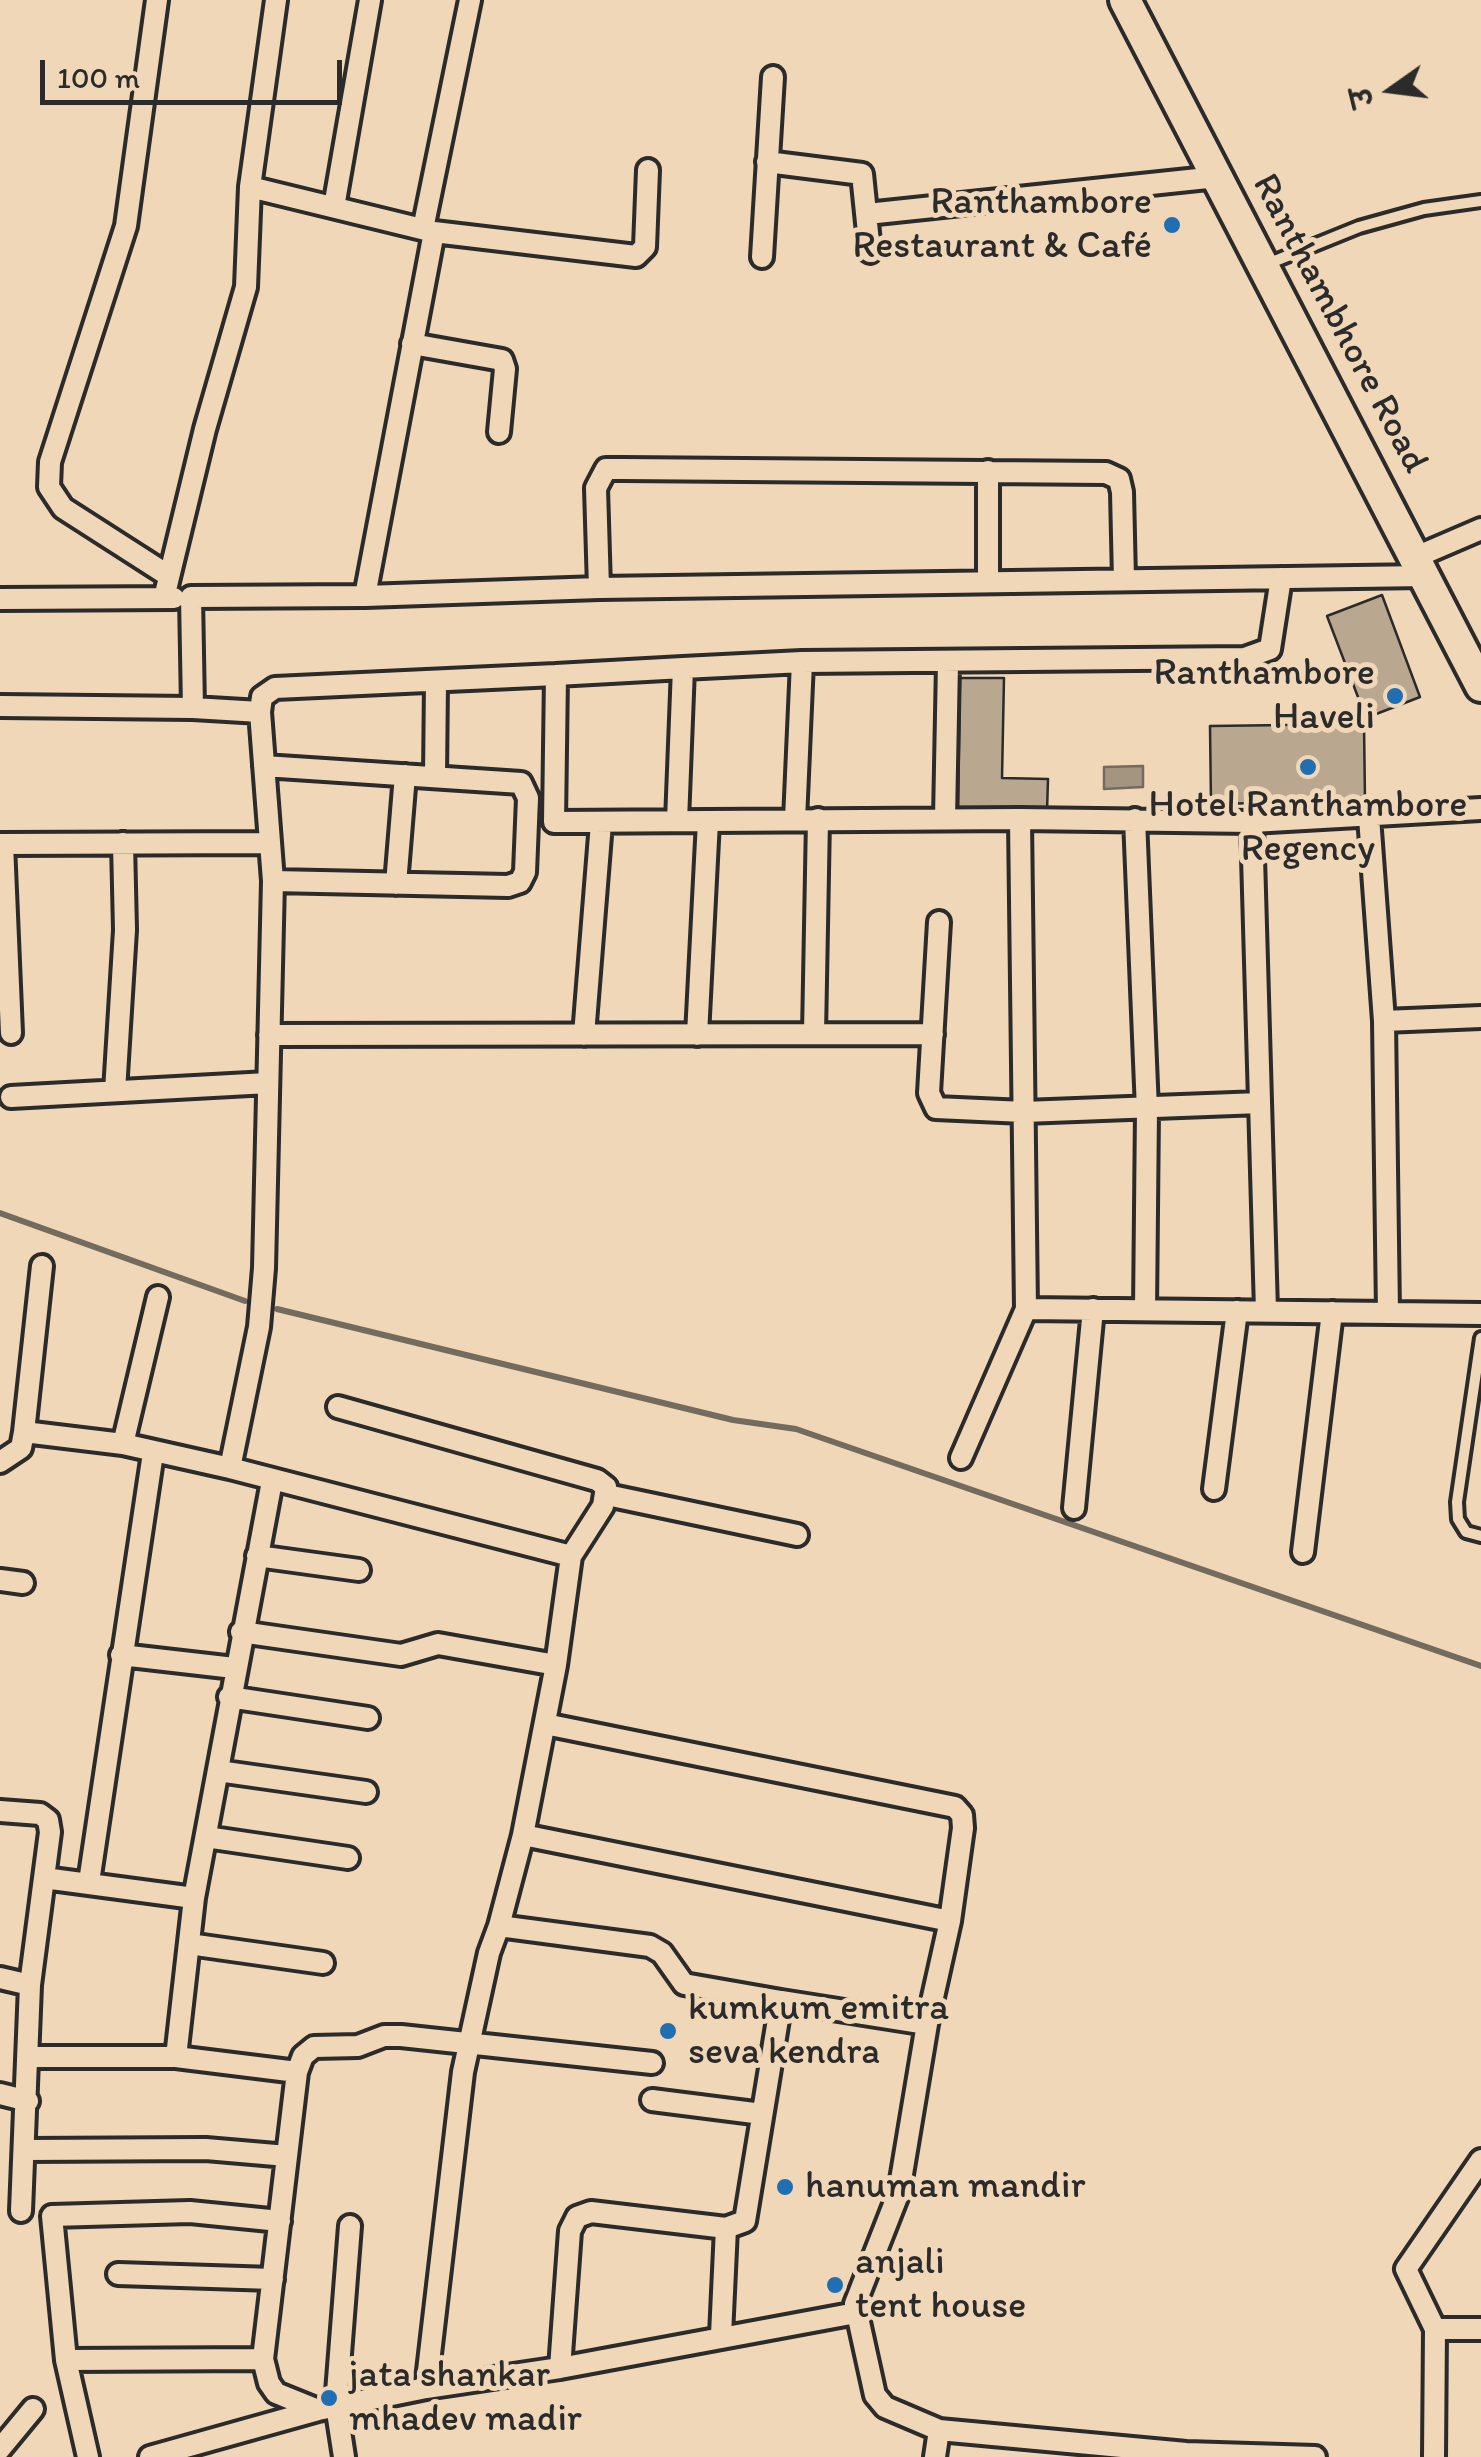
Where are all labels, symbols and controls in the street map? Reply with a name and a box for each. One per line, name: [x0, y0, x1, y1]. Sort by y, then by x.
scale bar: [45, 40, 348, 102]
north arrow: [1341, 40, 1441, 140]
text: 100 m: [57, 59, 140, 96]
text: उ: [1343, 84, 1381, 110]
street label: Ranthambhore Road: [1241, 167, 1437, 481]
place label: Ranthambore Restaurant & Café: [852, 180, 1152, 270]
marker: Ranthambore Restaurant & Café: [1161, 214, 1183, 236]
place label: Ranthambore Haveli: [1153, 651, 1375, 741]
marker: Ranthambore Haveli: [1384, 685, 1406, 707]
marker: Hotel Ranthambore Regency: [1297, 756, 1319, 778]
place label: Hotel Ranthambore Regency: [1149, 783, 1467, 872]
place label: kumkum emitra seva kendra: [688, 1986, 949, 2076]
marker: kumkum emitra seva kendra: [657, 2020, 679, 2042]
place label: hanuman mandir: [805, 2164, 1085, 2210]
marker: hanuman mandir: [774, 2176, 796, 2198]
place label: anjali tent house: [855, 2240, 1026, 2330]
marker: anjali tent house: [824, 2274, 846, 2296]
place label: jata shankar mhadev madir: [349, 2353, 582, 2442]
marker: jata shankar mhadev madir: [318, 2387, 340, 2409]

